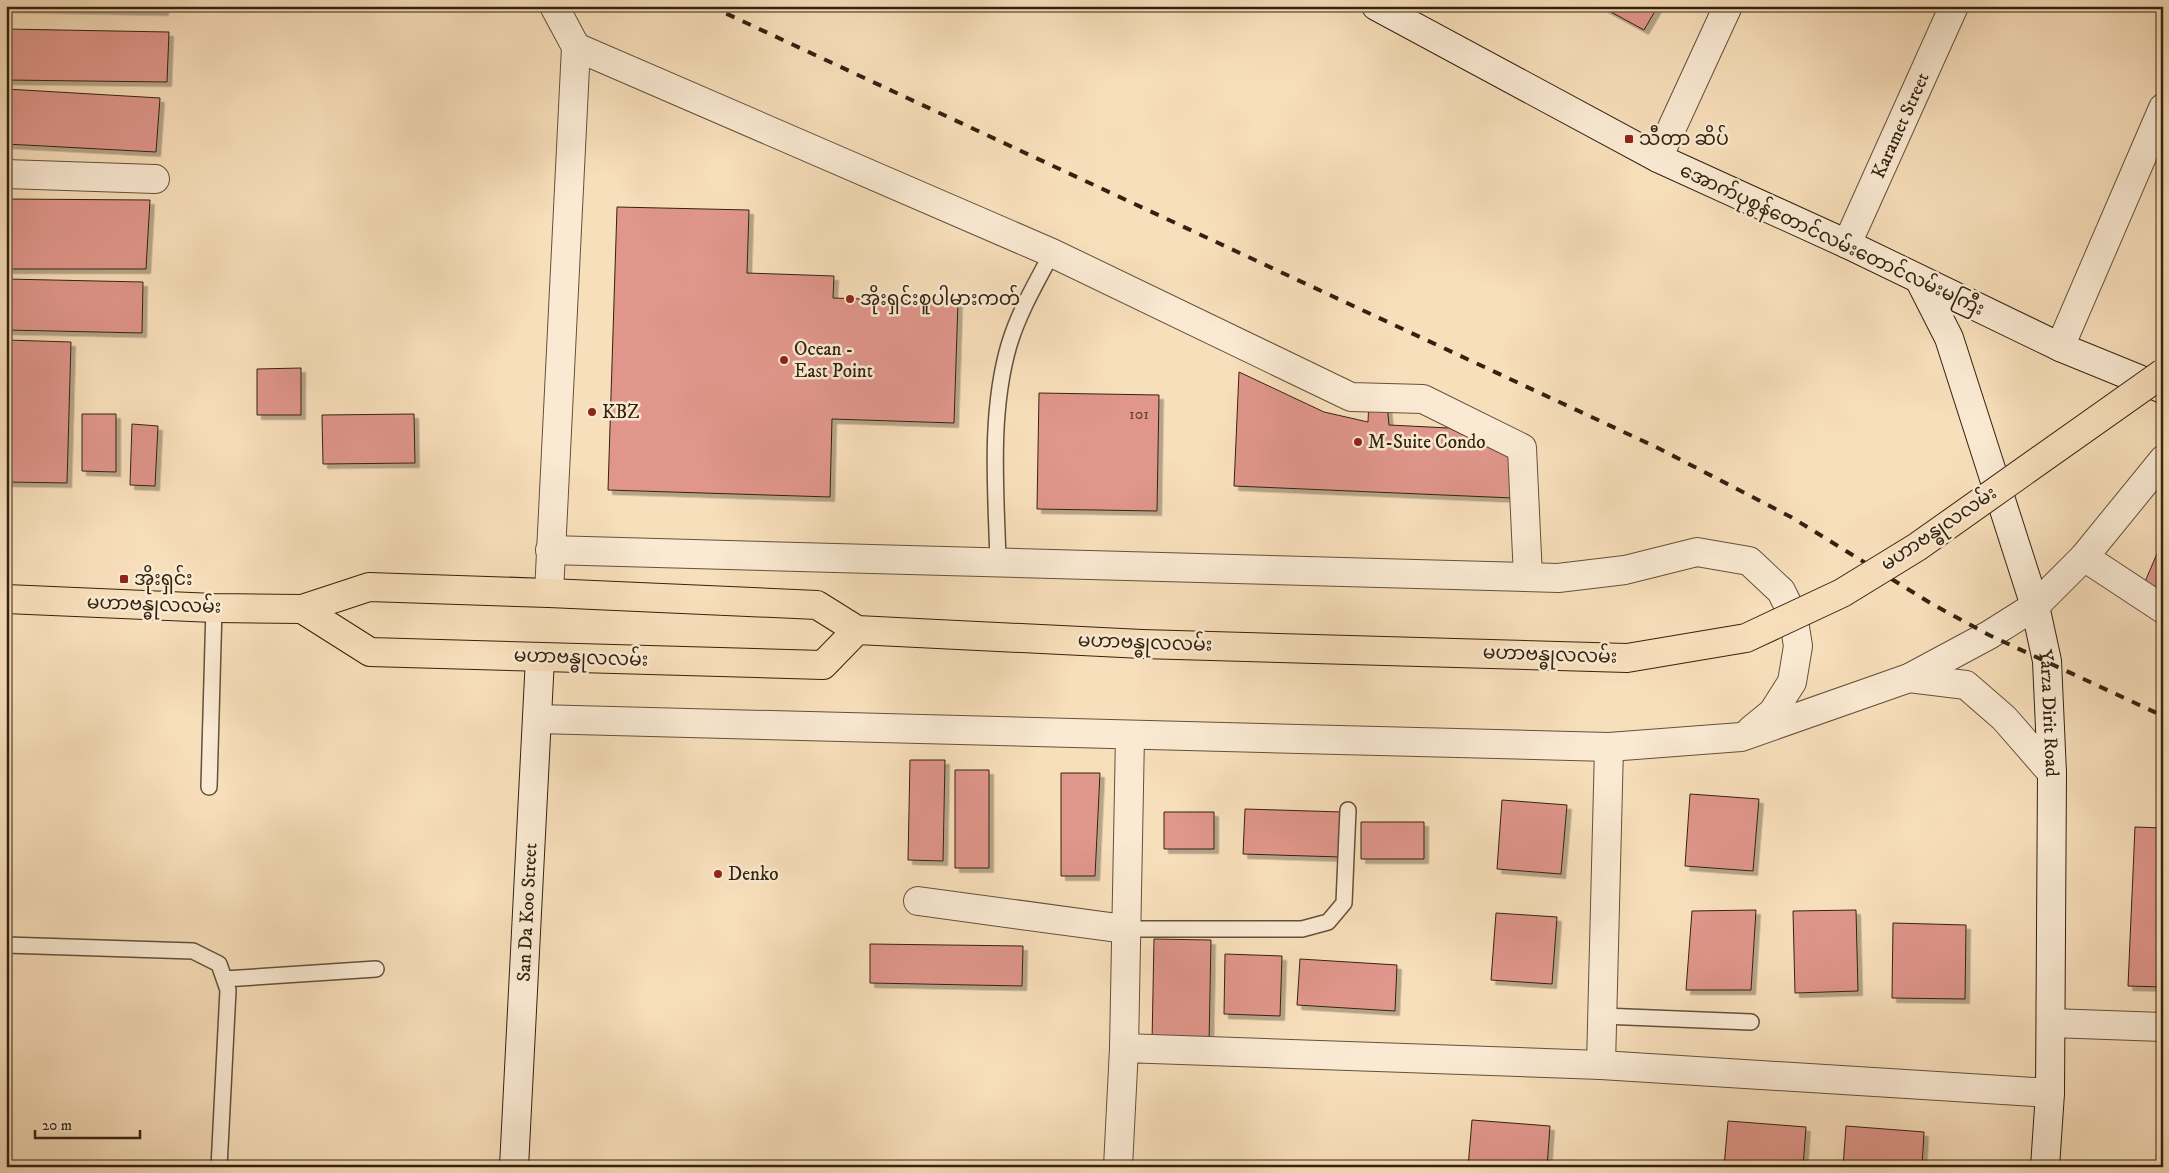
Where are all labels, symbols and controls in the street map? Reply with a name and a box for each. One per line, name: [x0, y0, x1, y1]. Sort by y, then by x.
street label: Karamet Street: [1866, 69, 1934, 182]
place label: သီတာ ဆိပ်: [1639, 124, 1729, 151]
marker: သီတာ ဆိပ်: [1623, 133, 1635, 145]
street label: အောက်ပုစွန်တောင်လမ်းတောင်လမ်းမကြီး: [1674, 155, 1990, 325]
place label: အိုးရှင်းစူပါမားကတ်: [860, 284, 1020, 315]
marker: အိုးရှင်းစူပါမားကတ်: [844, 293, 856, 305]
place label: Ocean - East Point: [794, 338, 873, 383]
marker: Ocean - East Point: [778, 354, 790, 366]
place label: KBZ: [602, 401, 640, 424]
house number: 101: [1129, 404, 1149, 424]
marker: KBZ: [586, 406, 598, 418]
place label: M-Suite Condo: [1368, 431, 1486, 454]
marker: M-Suite Condo: [1352, 436, 1364, 448]
street label: မဟာဗန္ဓုလလမ်း: [1874, 478, 2003, 579]
place label: အိုးရှင်း: [134, 564, 193, 595]
marker: အိုးရှင်း: [118, 573, 130, 585]
street label: မဟာဗန္ဓုလလမ်း: [86, 587, 222, 622]
street label: မဟာဗန္ဓုလလမ်း: [1077, 625, 1213, 660]
street label: မဟာဗန္ဓုလလမ်း: [1482, 637, 1618, 672]
street label: မဟာဗန္ဓုလလမ်း: [513, 640, 649, 675]
street label: Yarza Dirit Road: [2033, 648, 2064, 778]
street label: San Da Koo Street: [512, 842, 542, 982]
place label: Denko: [728, 863, 778, 886]
marker: Denko: [712, 868, 724, 880]
scale bar: [35, 1108, 140, 1140]
text: 20 m: [42, 1116, 72, 1135]

